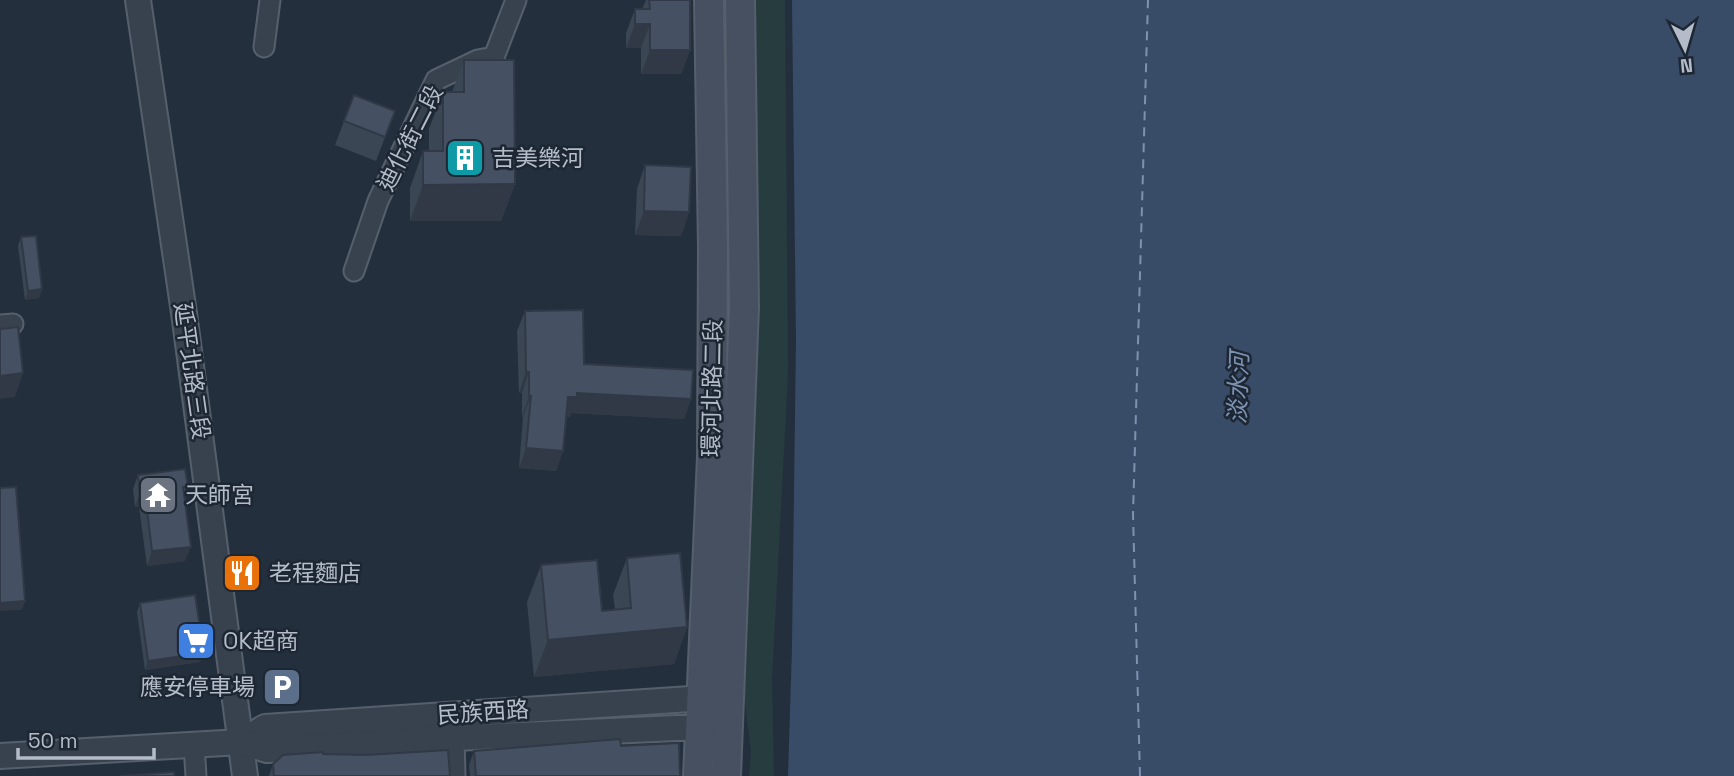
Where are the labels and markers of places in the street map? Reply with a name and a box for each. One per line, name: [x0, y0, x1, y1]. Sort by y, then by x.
building icon: 吉美樂河: [444, 137, 486, 179]
place label: 吉美樂河: [492, 143, 584, 173]
temple icon: 天師宮: [137, 474, 179, 516]
place label: 天師宮: [185, 480, 254, 510]
restaurant icon: 老程麵店: [221, 552, 263, 594]
place label: 老程麵店: [269, 558, 361, 588]
supermarket icon: OK超商: [175, 620, 217, 662]
place label: OK超商: [223, 626, 298, 656]
parking icon: 應安停車場: [261, 666, 303, 708]
place label: 應安停車場: [140, 672, 255, 702]

